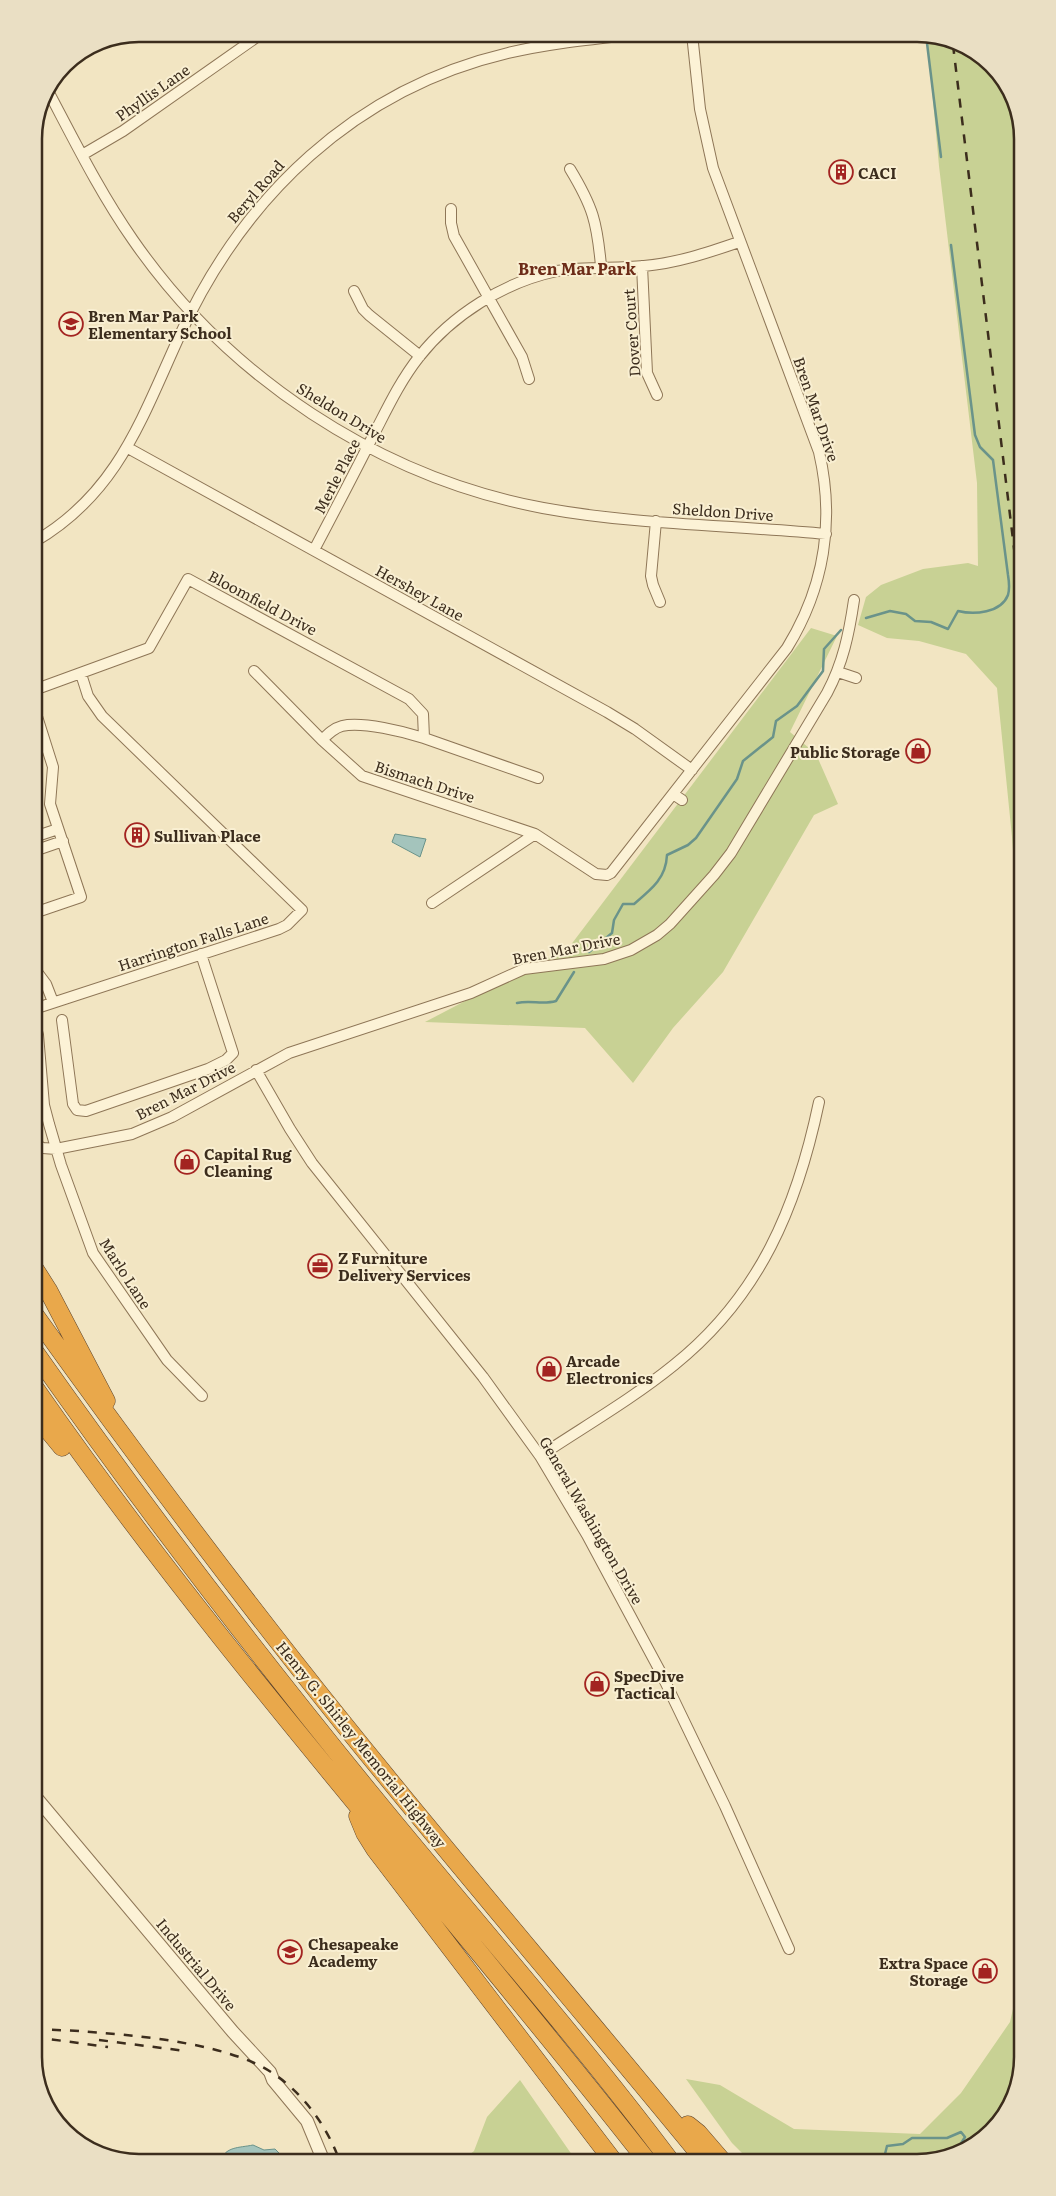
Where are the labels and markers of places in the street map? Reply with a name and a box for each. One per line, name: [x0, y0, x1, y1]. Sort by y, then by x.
building icon: CACI: [828, 159, 854, 185]
place label: CACI: [858, 161, 896, 184]
place label: Bren Mar Park Elementary School: [88, 304, 232, 344]
school or university icon: Bren Mar Park Elementary School: [58, 311, 84, 337]
shop icon: Public Storage: [905, 738, 931, 764]
place label: Public Storage: [790, 740, 900, 763]
building icon: Sullivan Place: [124, 822, 150, 848]
place label: Sullivan Place: [154, 824, 261, 847]
place label: Capital Rug Cleaning: [204, 1142, 292, 1182]
shop icon: Capital Rug Cleaning: [174, 1149, 200, 1175]
place label: Z Furniture Delivery Services: [338, 1246, 471, 1286]
office icon: Z Furniture Delivery Services: [307, 1253, 333, 1279]
place label: Arcade Electronics: [566, 1349, 653, 1389]
shop icon: Arcade Electronics: [536, 1356, 562, 1382]
place label: SpecDive Tactical: [614, 1664, 684, 1704]
shop icon: SpecDive Tactical: [584, 1671, 610, 1697]
place label: Chesapeake Academy: [308, 1932, 399, 1972]
school or university icon: Chesapeake Academy: [277, 1939, 303, 1965]
place label: Extra Space Storage: [879, 1951, 969, 1991]
shop icon: Extra Space Storage: [972, 1958, 998, 1984]

